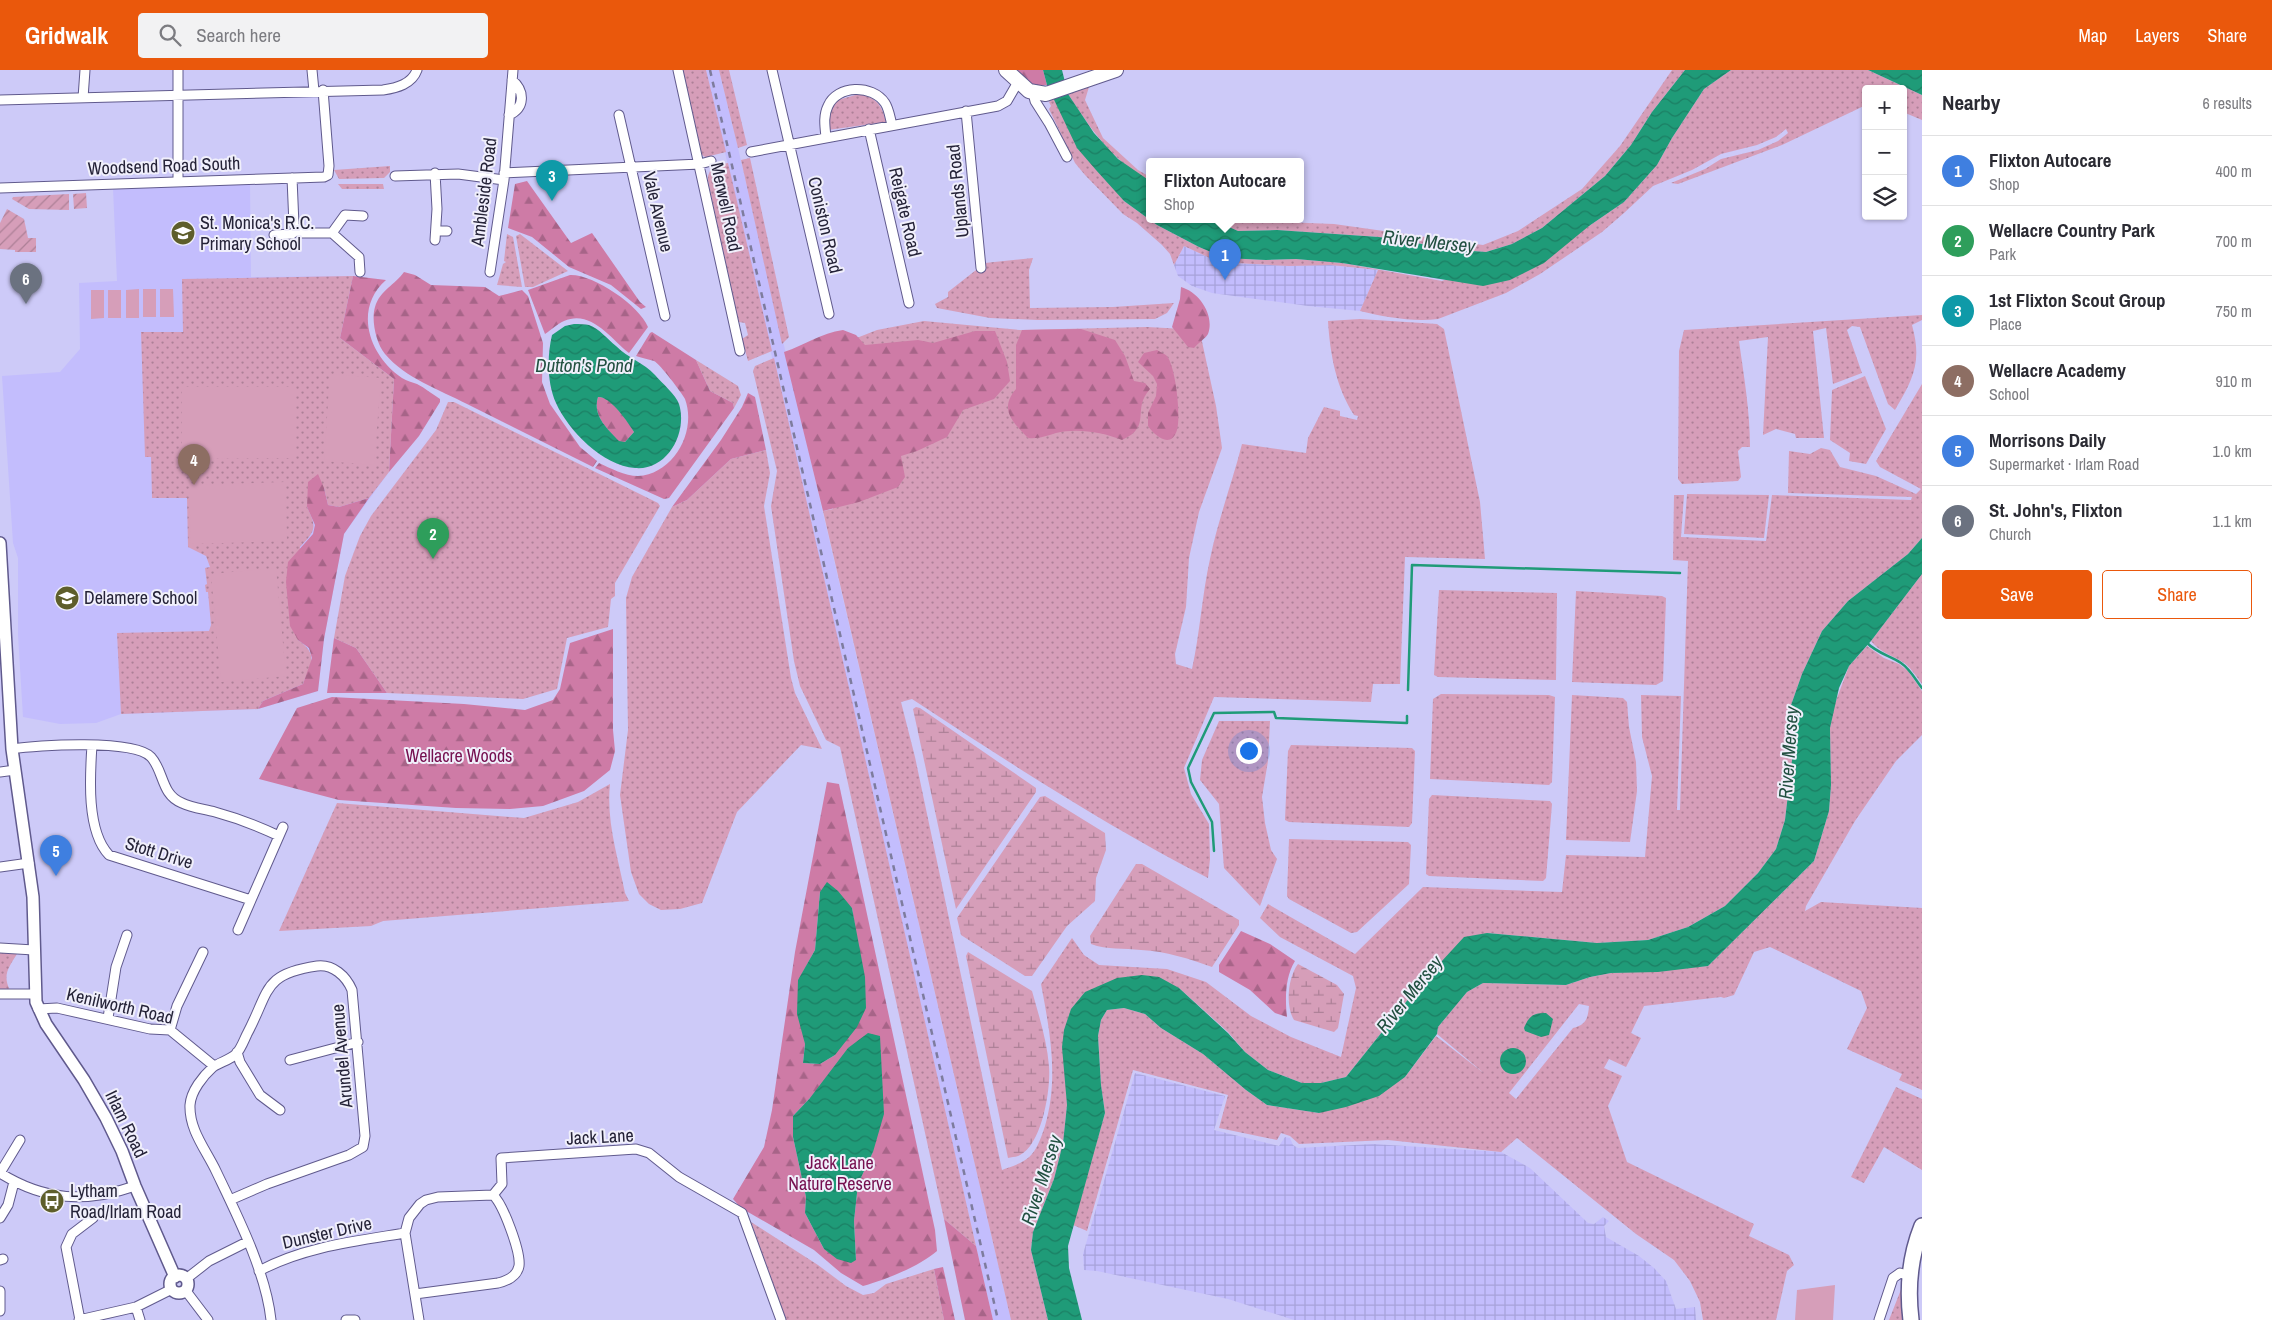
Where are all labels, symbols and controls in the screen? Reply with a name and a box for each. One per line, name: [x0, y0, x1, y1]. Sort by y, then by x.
search box: [138, 13, 488, 58]
text: Gridwalk: [25, 19, 108, 51]
icon: search: [156, 21, 184, 49]
text: Search here: [196, 22, 281, 48]
text: Map: [2079, 23, 2107, 48]
text: Layers: [2135, 23, 2180, 48]
text: Share: [2208, 23, 2247, 48]
map controls: [1862, 85, 1907, 220]
button: +: [1862, 85, 1907, 130]
text: Nearby: [1942, 88, 2000, 117]
text: 6 results: [2202, 92, 2252, 114]
button: −: [1862, 130, 1907, 175]
street label: Ambleside Road: [464, 136, 503, 249]
street label: Uplands Road: [940, 143, 975, 239]
text: Flixton Autocare: [1989, 147, 2111, 173]
street label: Woodsend Road South: [87, 150, 241, 181]
popup: [1146, 158, 1304, 223]
pin: 3: [536, 160, 568, 201]
street label: Merwell Road: [705, 160, 748, 254]
text: 1: [1954, 160, 1962, 182]
text: 400 m: [2216, 160, 2252, 182]
street label: Reigate Road: [883, 165, 928, 259]
text: Flixton Autocare: [1164, 167, 1286, 193]
street label: Vale Avenue: [637, 169, 680, 254]
text: Shop: [1989, 173, 2020, 195]
street label: Coniston Road: [802, 174, 849, 276]
button: layers: [1862, 175, 1907, 220]
text: Shop: [1164, 193, 1194, 215]
place label: St. Monica's R.C. Primary School: [200, 210, 314, 256]
text: Wellacre Country Park: [1989, 217, 2155, 243]
school or university icon: St. Monica's R.C. Primary School: [170, 220, 196, 246]
water label: River Mersey: [1382, 223, 1478, 259]
text: 2: [1954, 230, 1962, 252]
text: 700 m: [2216, 230, 2252, 252]
pin: 1: [1209, 239, 1241, 280]
text: Park: [1989, 243, 2016, 265]
pin: 6: [10, 263, 42, 304]
text: 1st Flixton Scout Group: [1989, 287, 2166, 313]
text: 3: [1954, 300, 1962, 322]
text: 750 m: [2216, 300, 2252, 322]
text: Place: [1989, 313, 2022, 335]
water label: Dutton's Pond: [535, 352, 633, 378]
text: Wellacre Academy: [1989, 357, 2126, 383]
text: 4: [1954, 370, 1962, 392]
text: 910 m: [2216, 370, 2252, 392]
text: School: [1989, 383, 2029, 405]
text: Morrisons Daily: [1989, 427, 2106, 453]
text: 5: [1954, 440, 1962, 462]
text: 1.0 km: [2213, 440, 2252, 462]
pin: 4: [178, 444, 210, 485]
text: Supermarket · Irlam Road: [1989, 453, 2139, 475]
text: St. John's, Flixton: [1989, 497, 2123, 523]
text: 6: [1954, 510, 1962, 532]
text: 1.1 km: [2213, 510, 2252, 532]
pin: 2: [417, 518, 449, 559]
text: Church: [1989, 523, 2031, 545]
button: Save: [1942, 570, 2092, 619]
button: Share: [2102, 570, 2252, 619]
school or university icon: Delamere School: [54, 585, 80, 611]
place label: Delamere School: [84, 585, 197, 610]
water label: River Mersey: [1772, 705, 1804, 800]
your location: [1236, 738, 1262, 764]
park label: Wellacre Woods: [406, 743, 512, 768]
street label: Stott Drive: [122, 830, 196, 875]
pin: 5: [40, 835, 72, 876]
water label: River Mersey: [1370, 949, 1449, 1038]
street label: Kenilworth Road: [64, 981, 176, 1030]
street label: Arundel Avenue: [325, 1003, 359, 1110]
street label: Irlam Road: [99, 1086, 154, 1162]
street label: Jack Lane: [566, 1122, 634, 1151]
water label: River Mersey: [1014, 1131, 1068, 1228]
park label: Jack Lane Nature Reserve: [788, 1150, 892, 1196]
place label: Lytham Road/Irlam Road: [70, 1178, 182, 1224]
bus stop icon: Lytham Road/Irlam Road: [39, 1188, 65, 1214]
street label: Dunster Drive: [280, 1210, 374, 1255]

